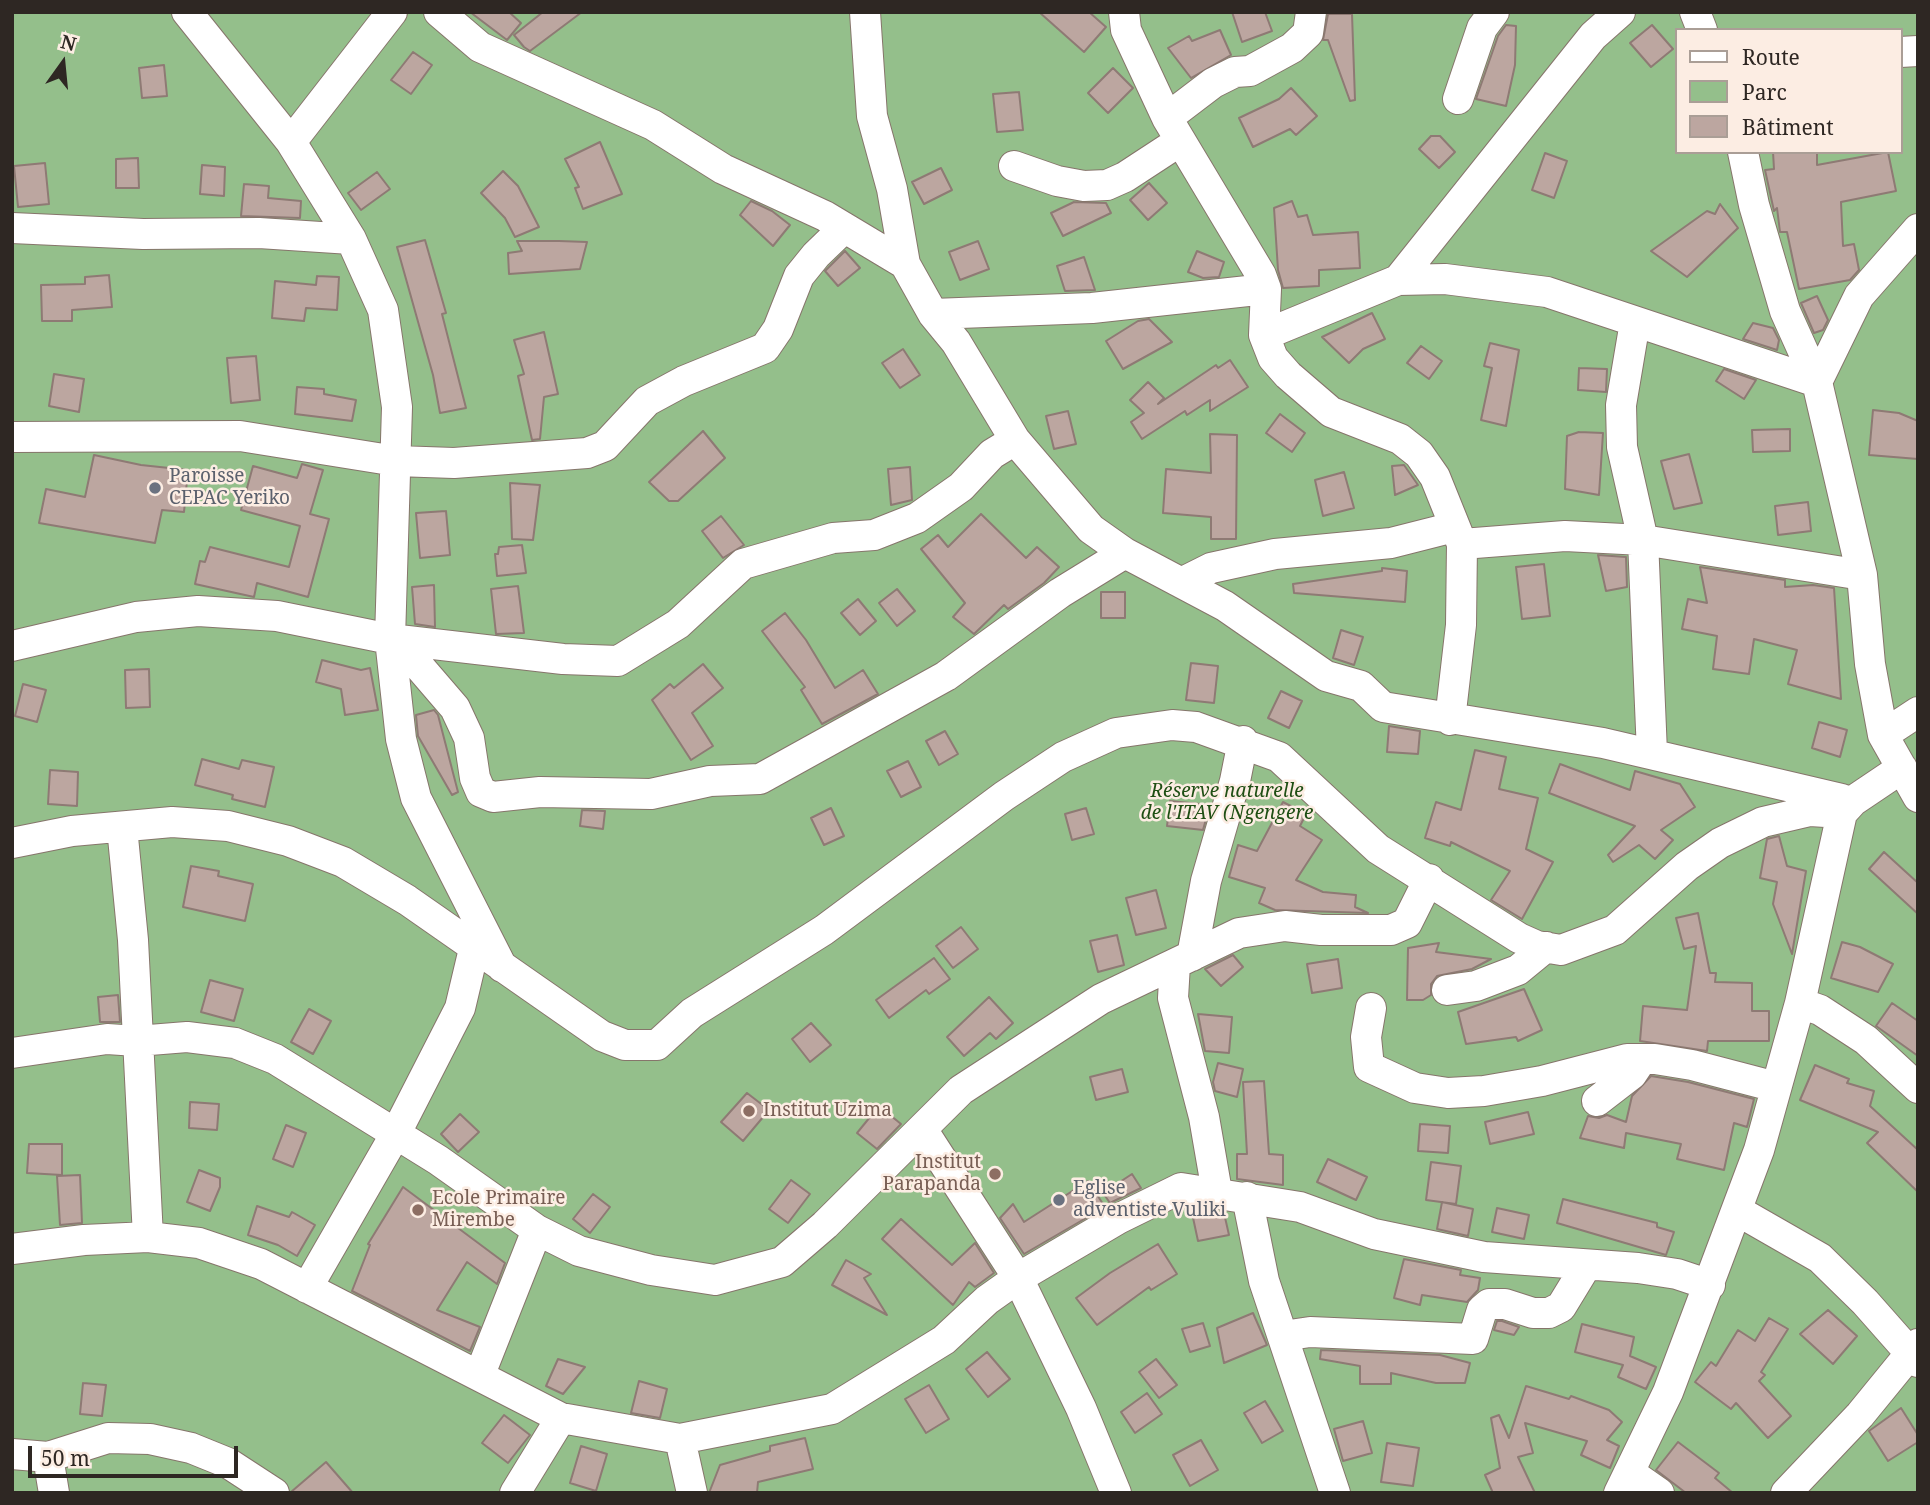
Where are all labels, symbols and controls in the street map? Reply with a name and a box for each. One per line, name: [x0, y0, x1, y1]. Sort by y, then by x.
north arrow: [28, 28, 98, 98]
text: N: [58, 28, 79, 57]
legend: [1674, 28, 1902, 154]
text: Route: [1742, 43, 1800, 71]
text: Parc: [1742, 78, 1787, 106]
text: Bâtiment: [1742, 113, 1834, 141]
place label: Paroisse CEPAC Yeriko: [169, 466, 290, 510]
marker: Paroisse CEPAC Yeriko: [147, 480, 163, 496]
park label: Réserve naturelle de l'ITAV (Ngengere: [1141, 781, 1313, 825]
place label: Institut Uzima: [763, 1100, 892, 1122]
marker: Institut Uzima: [741, 1103, 757, 1119]
place label: Institut Parapanda: [883, 1152, 981, 1196]
marker: Institut Parapanda: [987, 1166, 1003, 1182]
place label: Eglise adventiste Vuliki: [1073, 1178, 1226, 1222]
place label: Ecole Primaire Mirembe: [432, 1188, 565, 1232]
marker: Eglise adventiste Vuliki: [1051, 1192, 1067, 1208]
marker: Ecole Primaire Mirembe: [410, 1202, 426, 1218]
scale bar: [32, 1432, 242, 1476]
text: 50 m: [41, 1444, 90, 1472]

